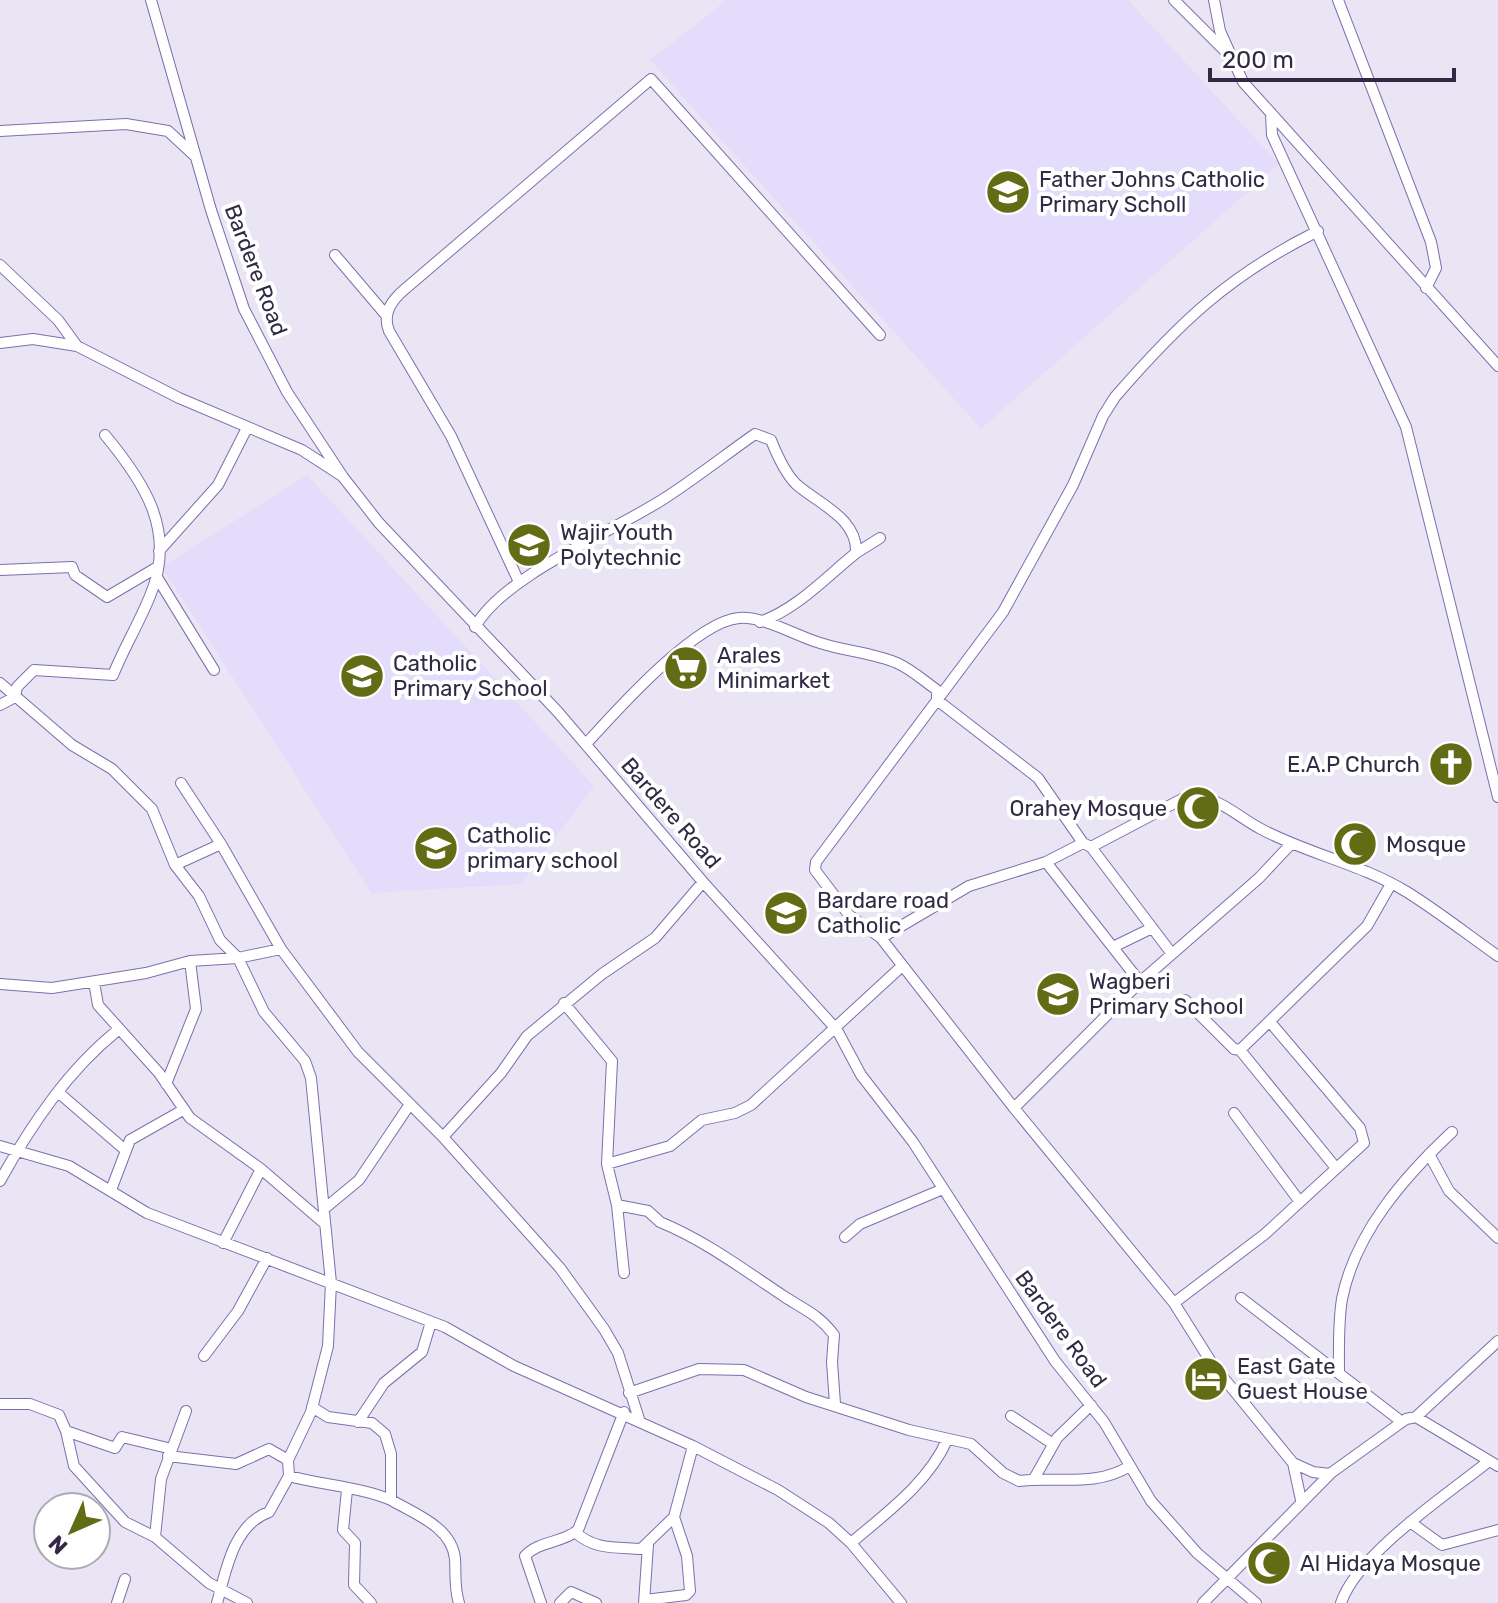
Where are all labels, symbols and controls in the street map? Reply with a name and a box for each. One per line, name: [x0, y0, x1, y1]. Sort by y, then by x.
scale bar: [1210, 32, 1454, 82]
text: 200 m: [1222, 46, 1294, 74]
place label: Father Johns Catholic Primary Scholl: [1039, 166, 1265, 218]
school or university icon: Father Johns Catholic Primary Scholl: [984, 168, 1032, 216]
street label: Bardere Road: [219, 201, 293, 339]
place label: Wajir Youth Polytechnic: [560, 519, 681, 571]
school or university icon: Wajir Youth Polytechnic: [505, 521, 553, 569]
place label: Arales Minimarket: [717, 642, 831, 694]
supermarket icon: Arales Minimarket: [662, 644, 710, 692]
place label: Catholic Primary School: [393, 650, 548, 702]
school or university icon: Catholic Primary School: [338, 652, 386, 700]
church icon: E.A.P Church: [1427, 740, 1475, 788]
place label: E.A.P Church: [1287, 751, 1420, 778]
street label: Bardere Road: [615, 752, 727, 874]
mosque icon: Orahey Mosque: [1174, 784, 1222, 832]
place label: Orahey Mosque: [1010, 795, 1167, 822]
mosque icon: Mosque: [1331, 820, 1379, 868]
place label: Catholic primary school: [467, 822, 618, 874]
school or university icon: Catholic primary school: [412, 824, 460, 872]
place label: Mosque: [1386, 831, 1466, 858]
place label: Bardare road Catholic: [817, 887, 949, 939]
school or university icon: Bardare road Catholic: [762, 889, 810, 937]
place label: Wagberi Primary School: [1089, 968, 1244, 1020]
school or university icon: Wagberi Primary School: [1034, 970, 1082, 1018]
street label: Bardere Road: [1009, 1265, 1113, 1393]
place label: East Gate Guest House: [1237, 1353, 1368, 1405]
hotel icon: East Gate Guest House: [1182, 1355, 1230, 1403]
north arrow: [32, 1491, 112, 1571]
text: N: [43, 1530, 73, 1560]
mosque icon: Al Hidaya Mosque: [1245, 1539, 1293, 1587]
place label: Al Hidaya Mosque: [1300, 1550, 1481, 1577]

